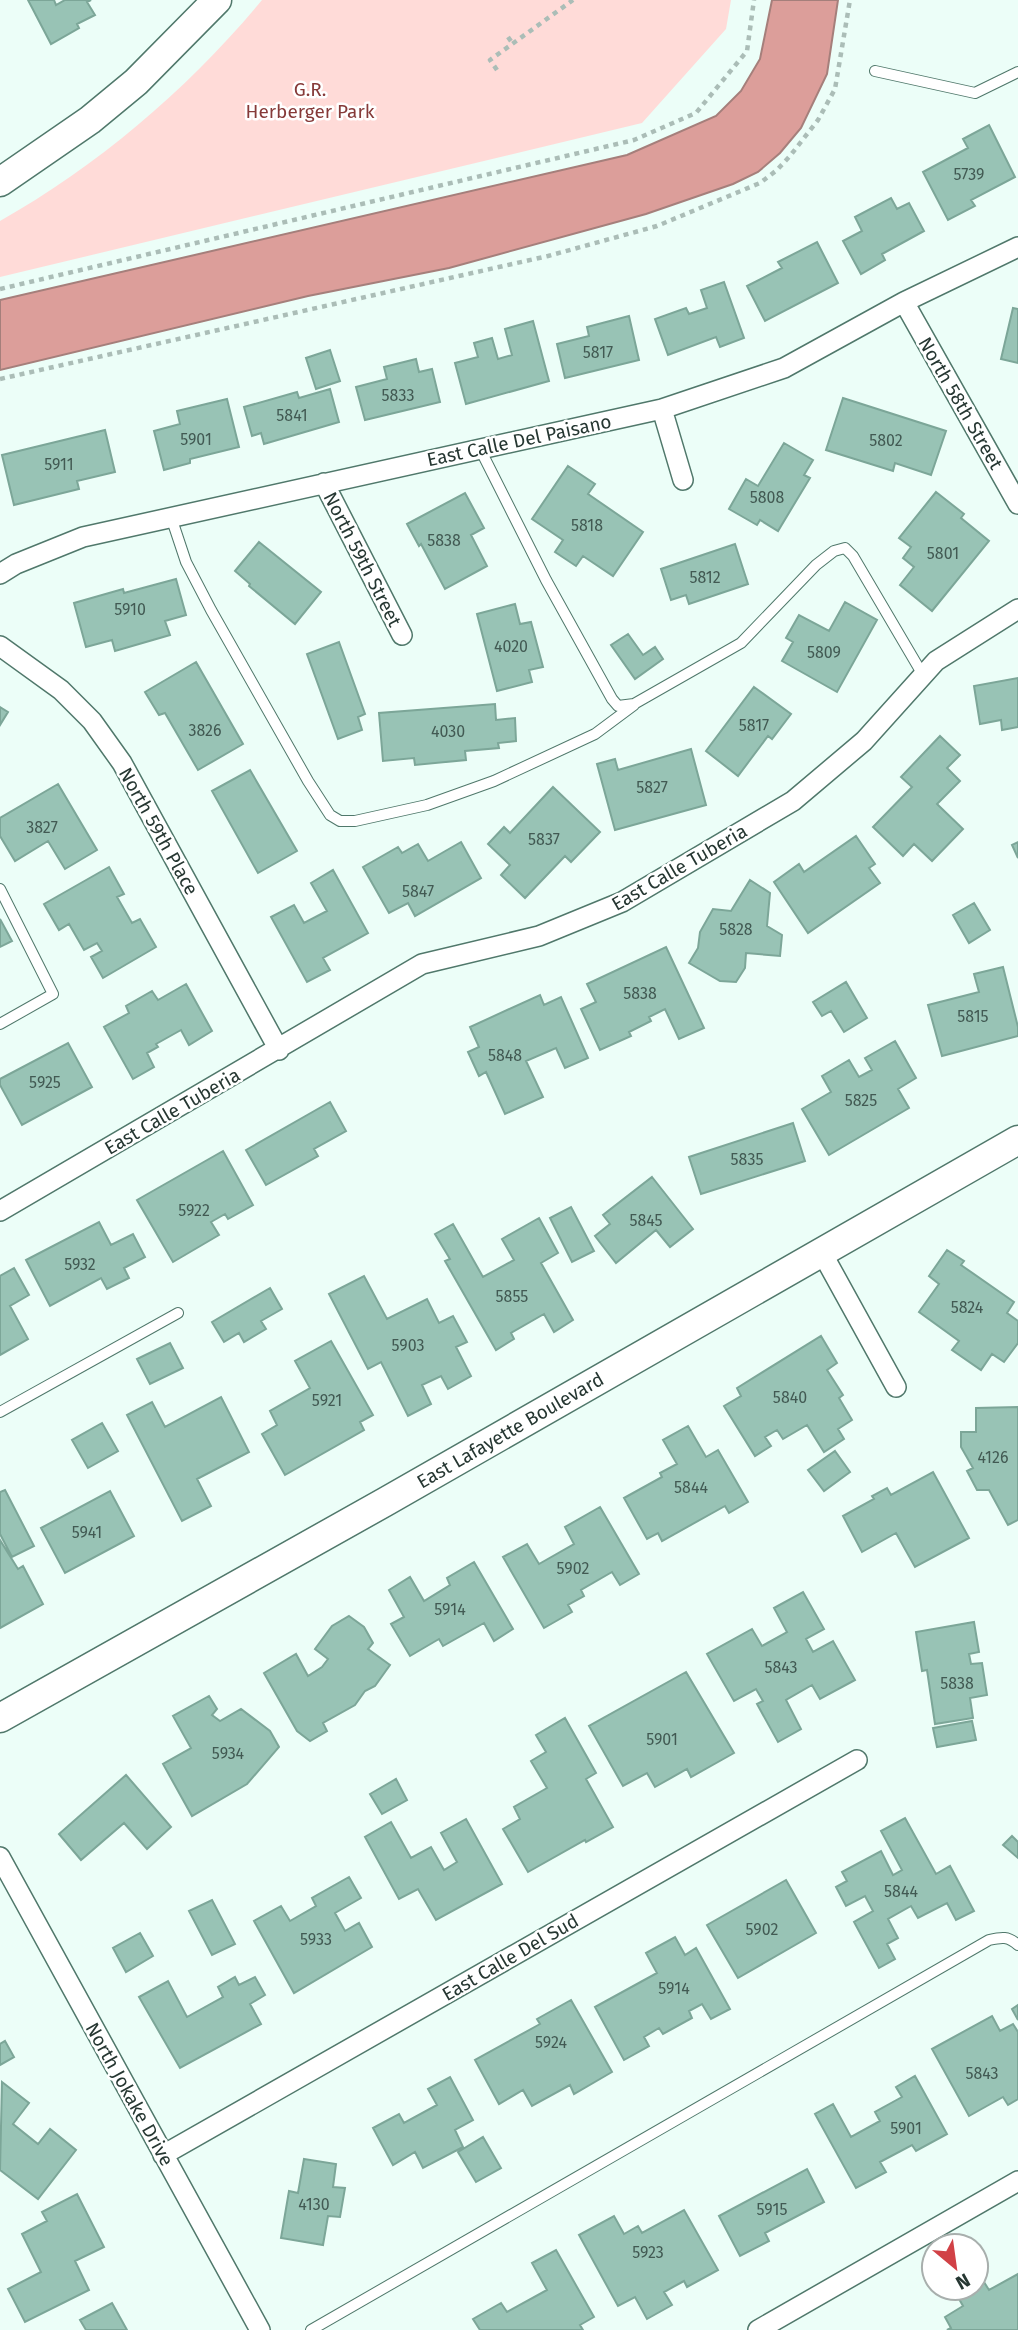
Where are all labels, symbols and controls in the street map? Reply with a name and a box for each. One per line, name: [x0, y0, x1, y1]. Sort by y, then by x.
park label: G.R. Herberger Park: [246, 78, 375, 123]
house number: 5739: [954, 165, 984, 184]
street label: North 58th Street: [913, 333, 1008, 474]
house number: 5817: [583, 343, 613, 362]
house number: 5833: [382, 386, 414, 405]
house number: 5841: [276, 406, 308, 425]
street label: East Calle Del Paisano: [425, 410, 613, 471]
house number: 5901: [180, 430, 212, 449]
house number: 5802: [869, 431, 903, 450]
house number: 5911: [44, 455, 74, 474]
street label: North 59th Street: [319, 488, 407, 631]
house number: 5808: [750, 488, 784, 507]
house number: 5818: [571, 516, 603, 535]
house number: 5838: [427, 531, 461, 550]
house number: 5801: [927, 544, 959, 563]
house number: 5812: [689, 568, 721, 587]
house number: 5910: [114, 600, 146, 619]
house number: 4020: [494, 637, 528, 656]
house number: 5809: [807, 643, 841, 662]
house number: 5817: [739, 716, 769, 735]
house number: 3826: [188, 721, 222, 740]
house number: 4030: [431, 722, 465, 741]
street label: North 59th Place: [114, 763, 203, 899]
house number: 5827: [636, 778, 668, 797]
house number: 3827: [26, 818, 58, 837]
street label: East Calle Tuberia: [607, 819, 751, 916]
house number: 5837: [528, 830, 560, 849]
house number: 5847: [402, 882, 434, 901]
house number: 5828: [719, 920, 753, 939]
house number: 5838: [623, 984, 657, 1003]
house number: 5815: [957, 1007, 989, 1026]
house number: 5848: [488, 1046, 522, 1065]
street label: East Calle Tuberia: [100, 1063, 244, 1160]
house number: 5925: [29, 1073, 61, 1092]
house number: 5825: [845, 1091, 877, 1110]
house number: 5835: [731, 1150, 763, 1169]
house number: 5922: [178, 1201, 210, 1220]
house number: 5845: [629, 1211, 663, 1230]
house number: 5932: [64, 1255, 96, 1274]
house number: 5855: [496, 1287, 528, 1306]
house number: 5824: [951, 1298, 984, 1317]
house number: 5903: [392, 1336, 424, 1355]
street label: East Lafayette Boulevard: [413, 1368, 608, 1493]
house number: 5840: [773, 1388, 807, 1407]
house number: 5921: [312, 1391, 342, 1410]
house number: 4126: [978, 1448, 1008, 1467]
house number: 5844: [674, 1478, 708, 1497]
house number: 5941: [72, 1523, 102, 1542]
house number: 5902: [557, 1559, 589, 1578]
house number: 5914: [434, 1600, 466, 1619]
house number: 5843: [764, 1658, 798, 1677]
house number: 5838: [940, 1674, 974, 1693]
house number: 5901: [646, 1730, 678, 1749]
house number: 5934: [212, 1744, 245, 1763]
house number: 5844: [884, 1882, 918, 1901]
street label: East Calle Del Sud: [438, 1909, 583, 2006]
house number: 5902: [746, 1920, 778, 1939]
house number: 5933: [300, 1930, 332, 1949]
house number: 5914: [658, 1979, 690, 1998]
street label: North Jokake Drive: [81, 2018, 179, 2170]
house number: 5924: [535, 2033, 567, 2052]
house number: 5843: [965, 2064, 999, 2083]
house number: 5901: [890, 2119, 922, 2138]
house number: 4130: [298, 2195, 330, 2214]
house number: 5915: [757, 2200, 787, 2219]
north arrow: [920, 2232, 990, 2302]
house number: 5923: [632, 2243, 664, 2262]
text: N: [952, 2268, 974, 2295]

